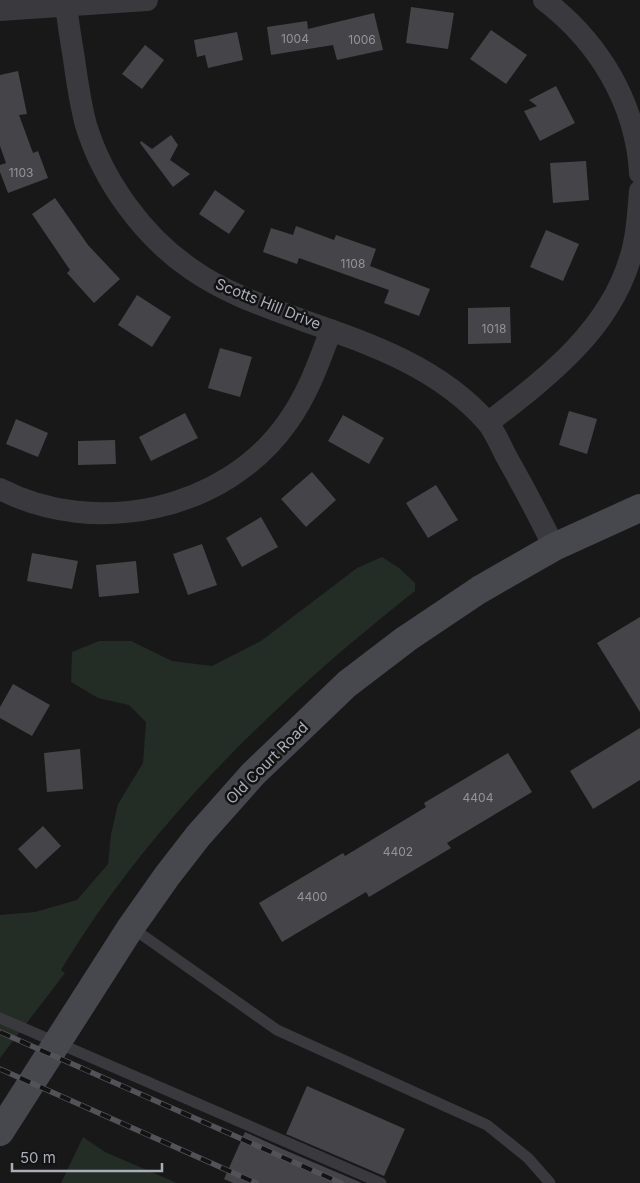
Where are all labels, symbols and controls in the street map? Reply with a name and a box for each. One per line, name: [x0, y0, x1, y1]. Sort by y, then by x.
house number: 1004: [281, 31, 309, 46]
house number: 1006: [348, 32, 376, 47]
house number: 1103: [9, 165, 33, 180]
house number: 1108: [341, 256, 365, 271]
street label: Scotts Hill Drive: [213, 274, 324, 333]
house number: 1018: [482, 321, 506, 336]
street label: Old Court Road: [222, 718, 312, 808]
house number: 4404: [463, 790, 494, 805]
house number: 4402: [383, 844, 413, 859]
house number: 4400: [297, 889, 327, 904]
scale bar: [12, 1140, 162, 1172]
text: 50 m: [20, 1148, 56, 1167]

